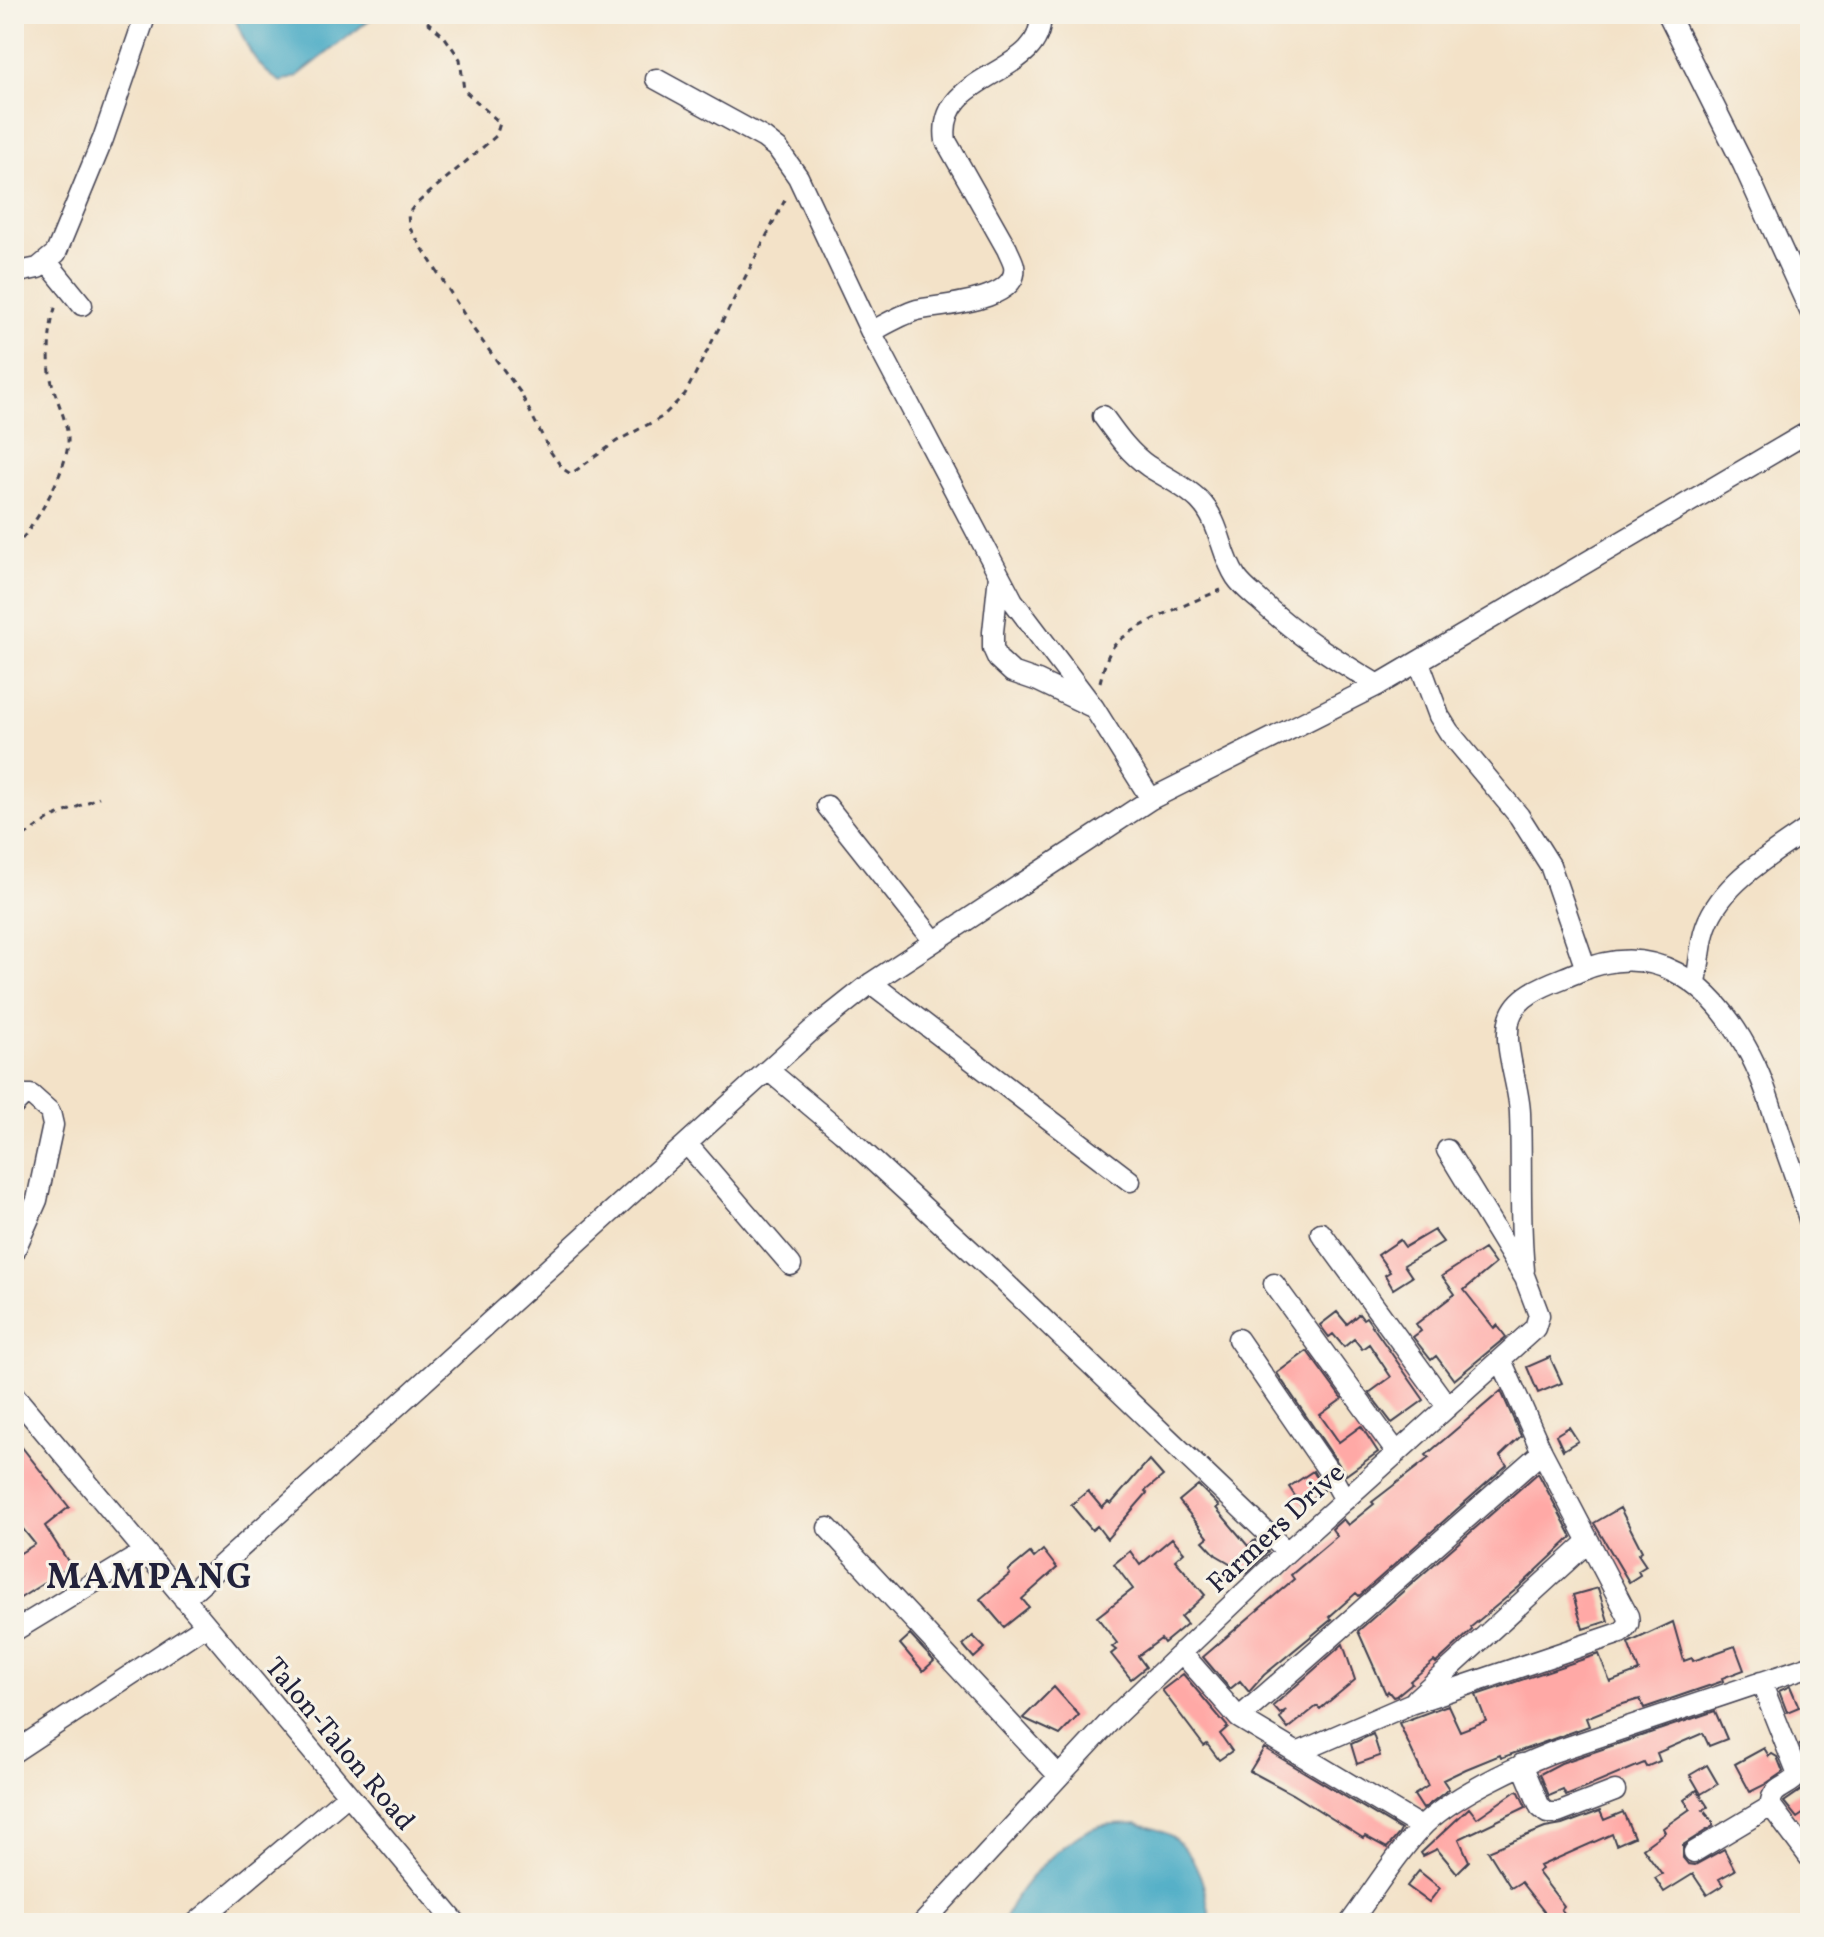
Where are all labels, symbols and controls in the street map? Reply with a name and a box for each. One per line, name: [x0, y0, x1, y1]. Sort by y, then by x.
street label: Farmers Drive: [1199, 1455, 1354, 1603]
district label: MAMPANG: [46, 1554, 254, 1604]
street label: Talon-Talon Road: [255, 1650, 423, 1840]

